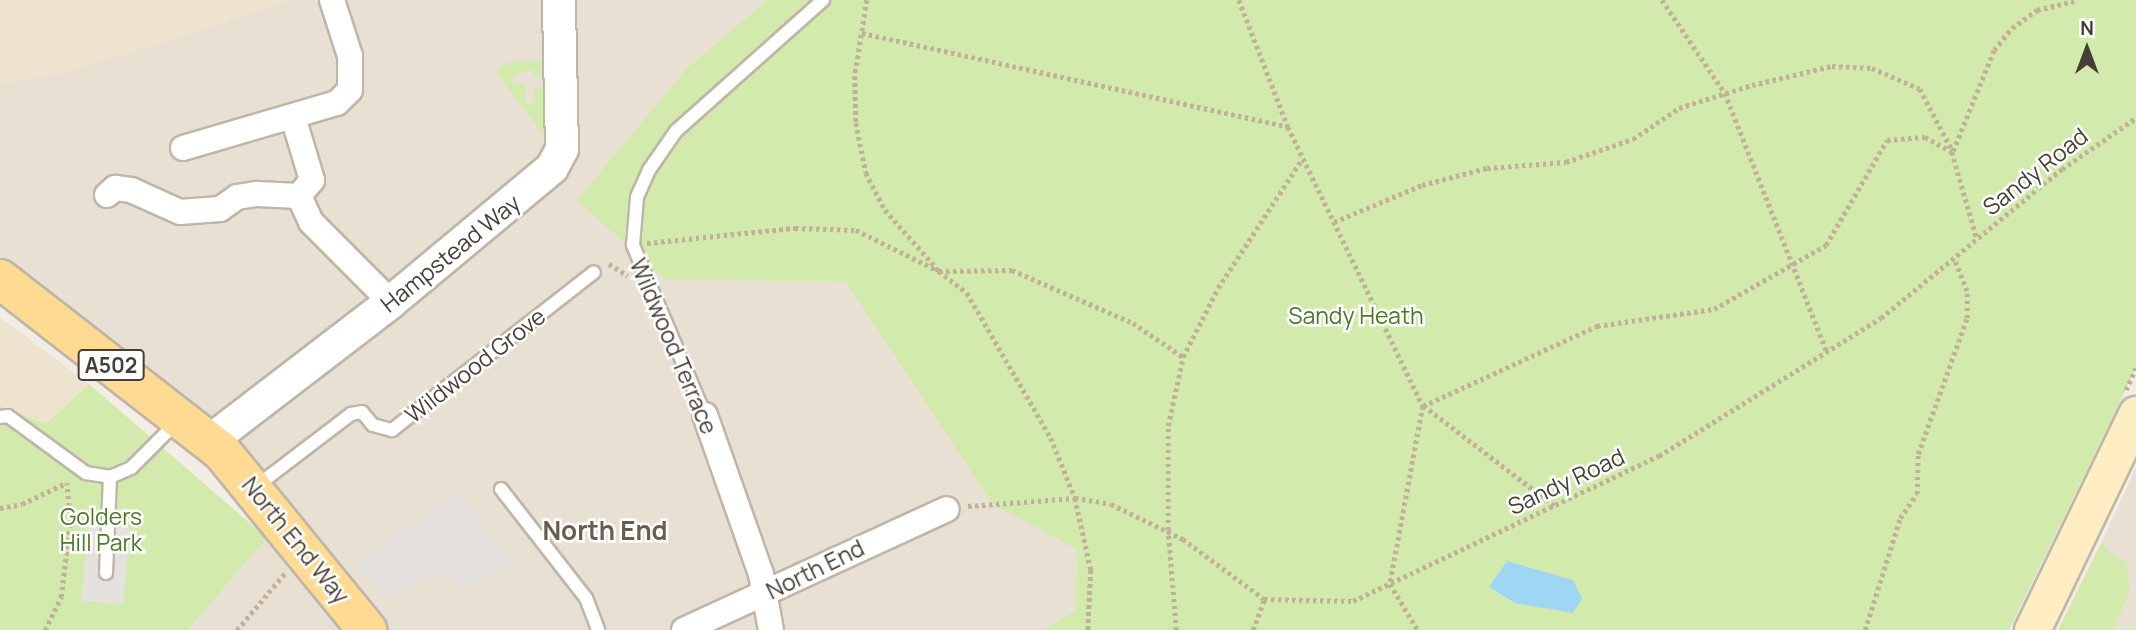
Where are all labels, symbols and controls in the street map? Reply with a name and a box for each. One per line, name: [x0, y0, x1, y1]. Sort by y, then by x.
north arrow: [2052, 14, 2122, 84]
text: N: [2080, 15, 2094, 41]
street label: Sandy Road: [1977, 122, 2093, 220]
street label: Hampstead Way: [375, 188, 525, 318]
street label: Wildwood Terrace: [625, 254, 723, 438]
park label: Sandy Heath: [1288, 301, 1424, 329]
street label: Wildwood Grove: [399, 302, 551, 428]
road number: A502: [76, 348, 146, 382]
street label: Sandy Road: [1503, 442, 1629, 520]
street label: North End Way: [237, 471, 355, 609]
park label: Golders Hill Park: [60, 502, 142, 556]
district label: North End: [542, 515, 668, 547]
street label: North End: [762, 533, 868, 605]

